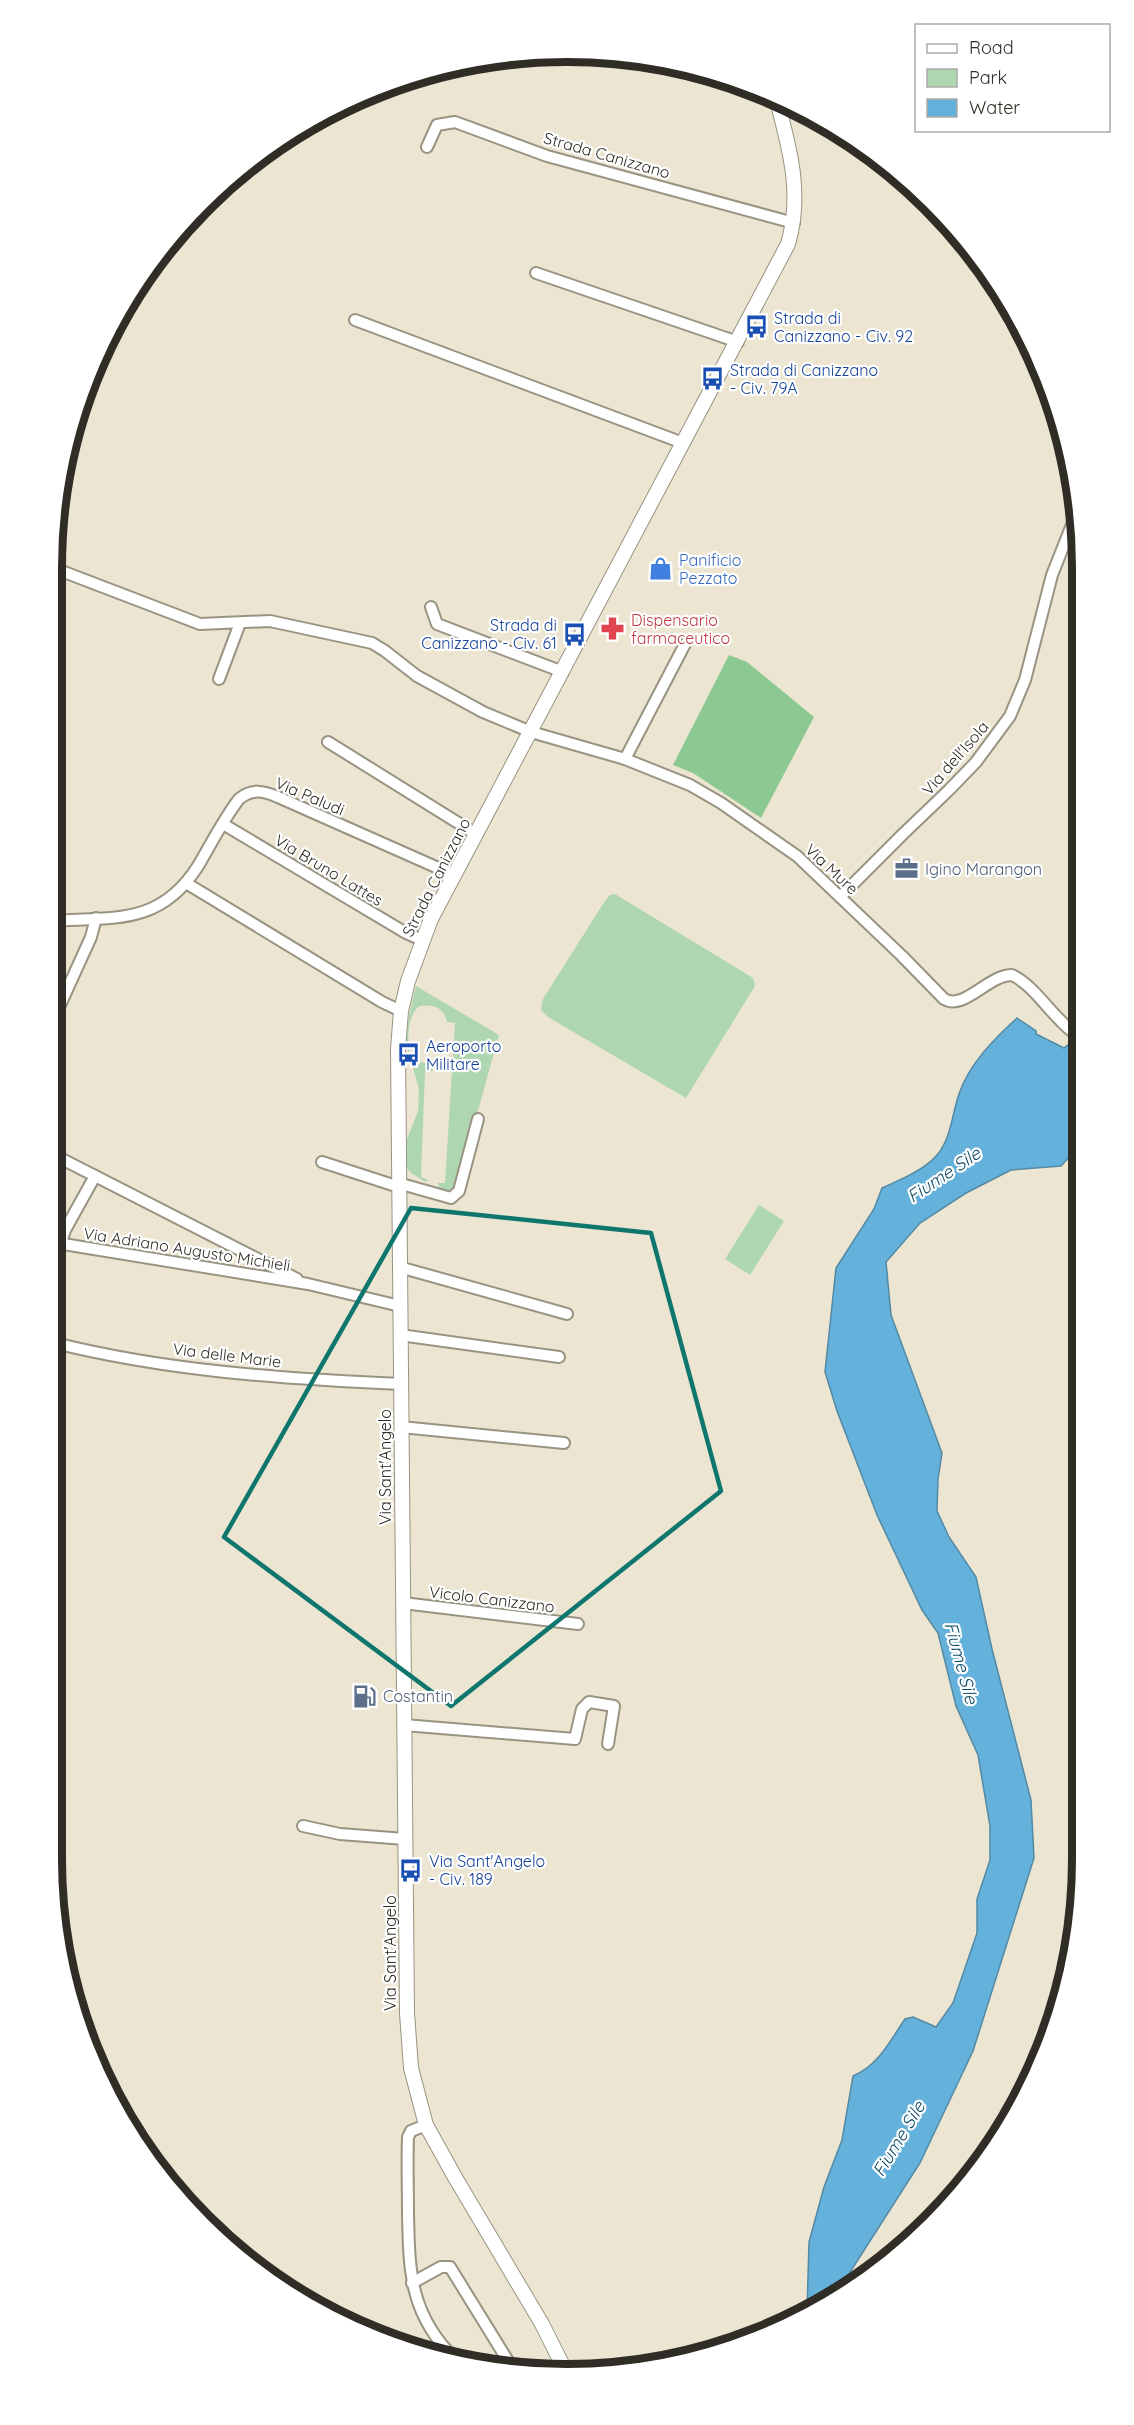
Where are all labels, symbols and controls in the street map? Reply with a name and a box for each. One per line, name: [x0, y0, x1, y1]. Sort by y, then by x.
legend: [915, 24, 1110, 132]
text: Road: [969, 36, 1014, 59]
text: Park: [969, 66, 1007, 89]
text: Water: [969, 96, 1020, 119]
street label: Strada Canizzano: [541, 127, 673, 183]
place label: Strada di Canizzano - Civ. 92: [774, 308, 913, 346]
bus stop icon: Strada di Canizzano - Civ. 92: [743, 314, 769, 340]
place label: Strada di Canizzano - Civ. 79A: [730, 360, 878, 398]
bus stop icon: Strada di Canizzano - Civ. 79A: [699, 366, 725, 392]
place label: Panificio Pezzato: [679, 550, 741, 588]
shop icon: Panificio Pezzato: [648, 556, 674, 582]
place label: Dispensario farmaceutico: [631, 610, 730, 648]
place label: Strada di Canizzano - Civ. 61: [421, 615, 557, 653]
pharmacy icon: Dispensario farmaceutico: [600, 616, 626, 642]
bus stop icon: Strada di Canizzano - Civ. 61: [562, 621, 588, 647]
street label: Via dell'Isola: [917, 717, 993, 799]
street label: Via Paludi: [272, 773, 348, 819]
street label: Strada Canizzano: [397, 814, 475, 940]
street label: Via Bruno Lattes: [271, 830, 387, 910]
street label: Via Mure: [801, 839, 863, 899]
office icon: Igino Marangon: [894, 856, 920, 882]
place label: Igino Marangon: [925, 859, 1042, 879]
place label: Aeroporto Militare: [426, 1036, 501, 1074]
bus stop icon: Aeroporto Militare: [395, 1042, 421, 1068]
water label: Fiume Sile: [903, 1141, 986, 1208]
street label: Via Adriano Augusto Michieli: [82, 1223, 292, 1275]
street label: Via delle Marie: [172, 1338, 282, 1372]
street label: Via Sant'Angelo: [375, 1409, 395, 1525]
street label: Vicolo Canizzano: [428, 1581, 556, 1617]
water label: Fiume Sile: [940, 1619, 984, 1707]
fuel station icon: Costantin: [352, 1683, 378, 1709]
place label: Costantin: [383, 1686, 453, 1706]
place label: Via Sant'Angelo - Civ. 189: [429, 1851, 545, 1889]
bus stop icon: Via Sant'Angelo - Civ. 189: [398, 1857, 424, 1883]
street label: Via Sant'Angelo: [380, 1895, 400, 2011]
water label: Fiume Sile: [867, 2096, 930, 2181]

